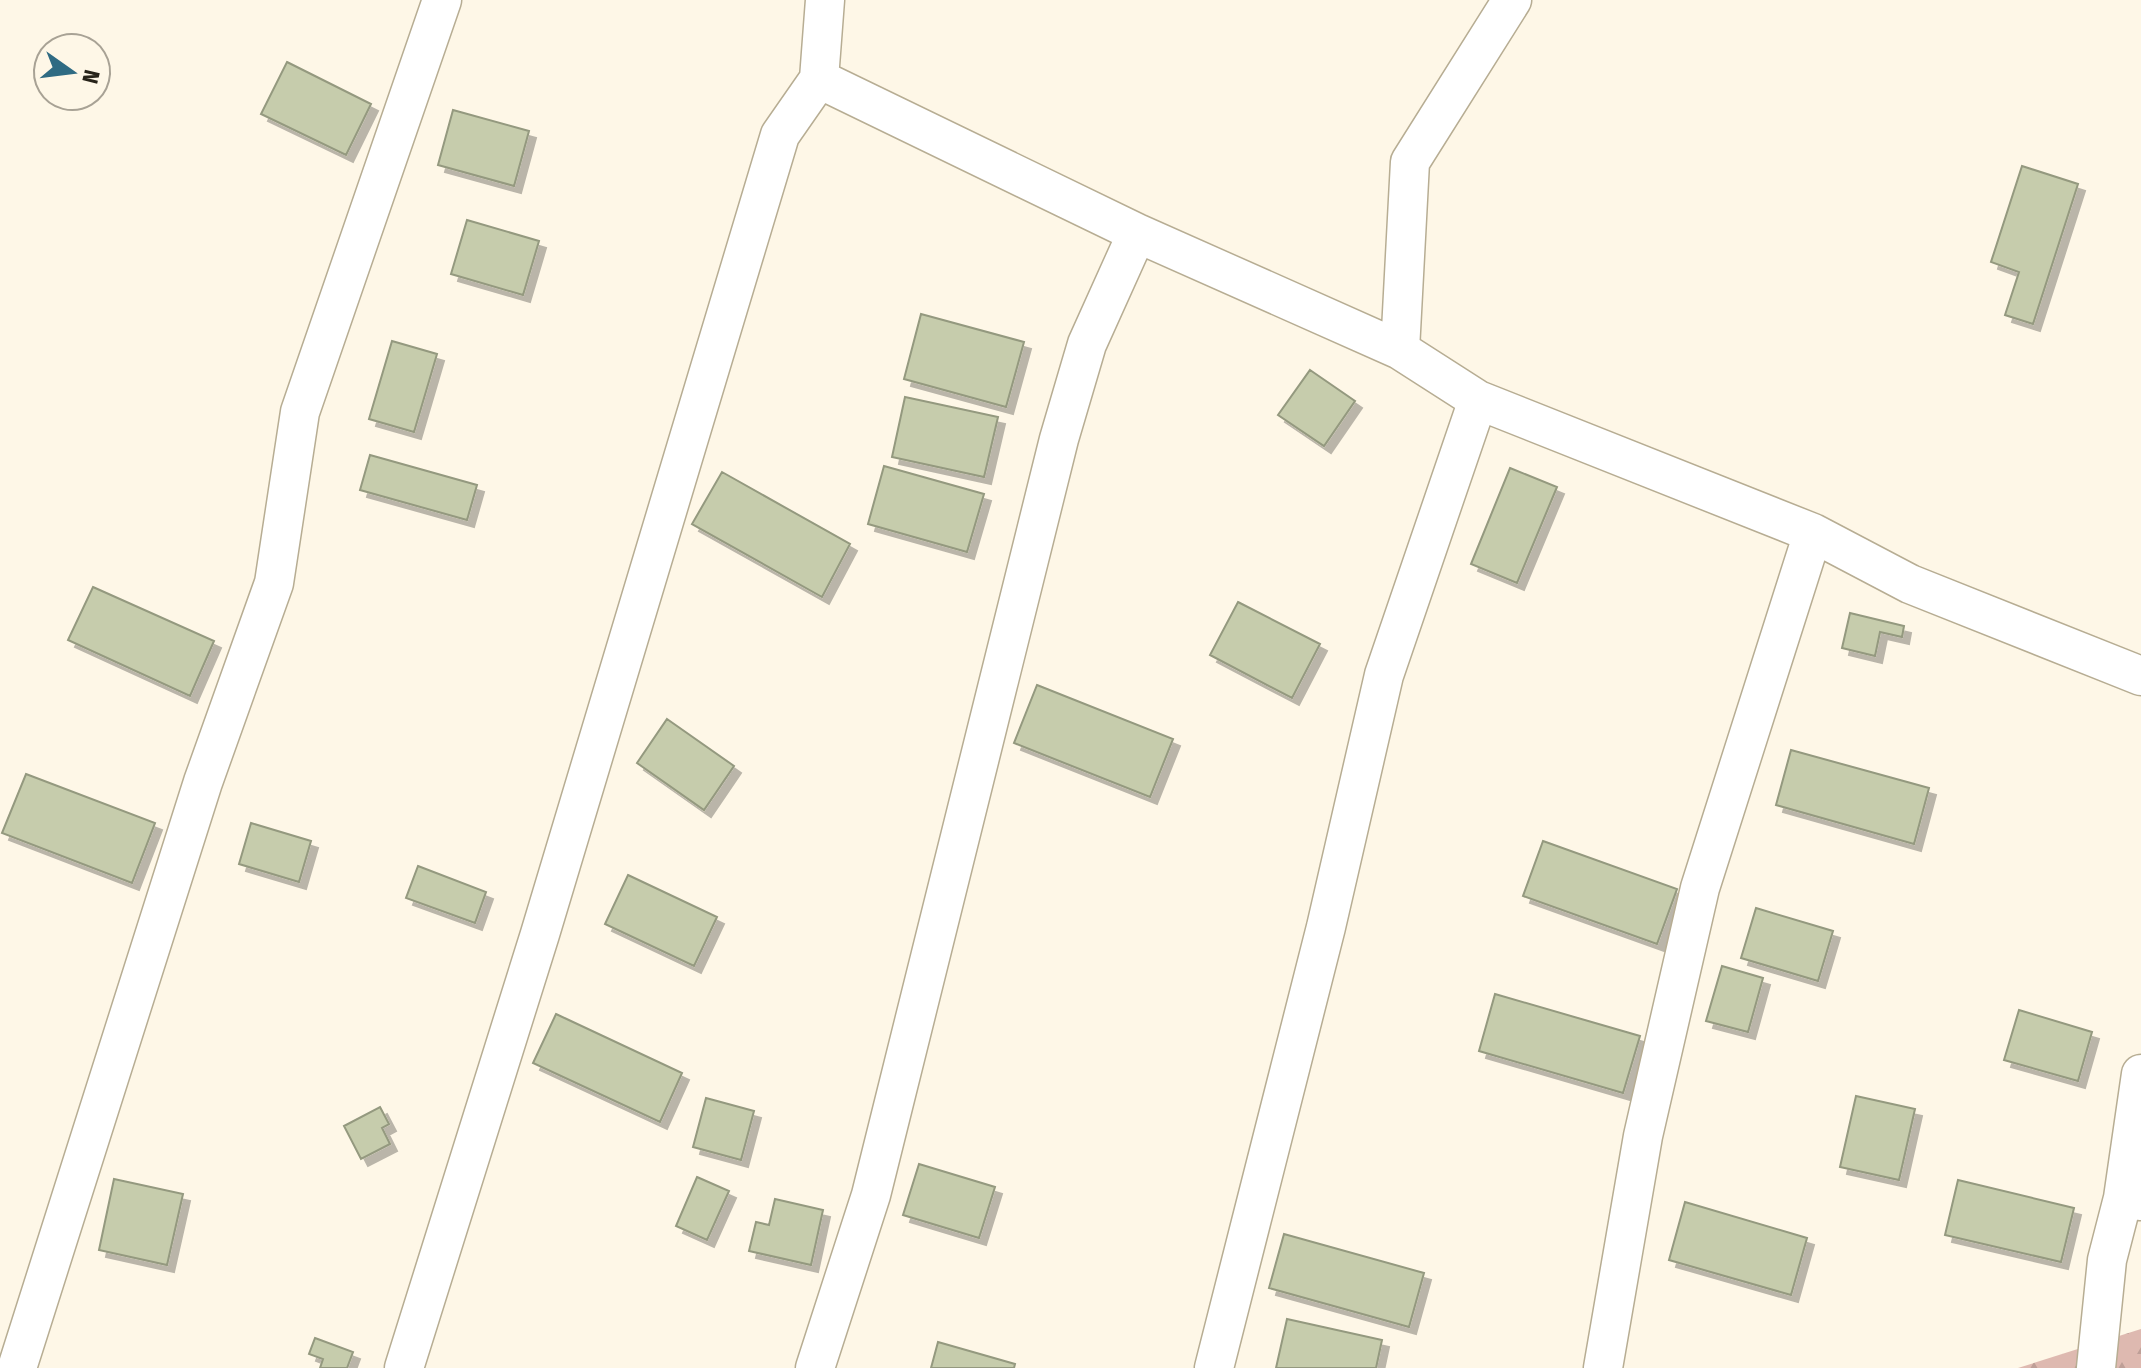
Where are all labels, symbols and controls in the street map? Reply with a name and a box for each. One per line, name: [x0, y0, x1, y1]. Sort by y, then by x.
north arrow: [32, 32, 112, 112]
text: N: [76, 67, 106, 86]

